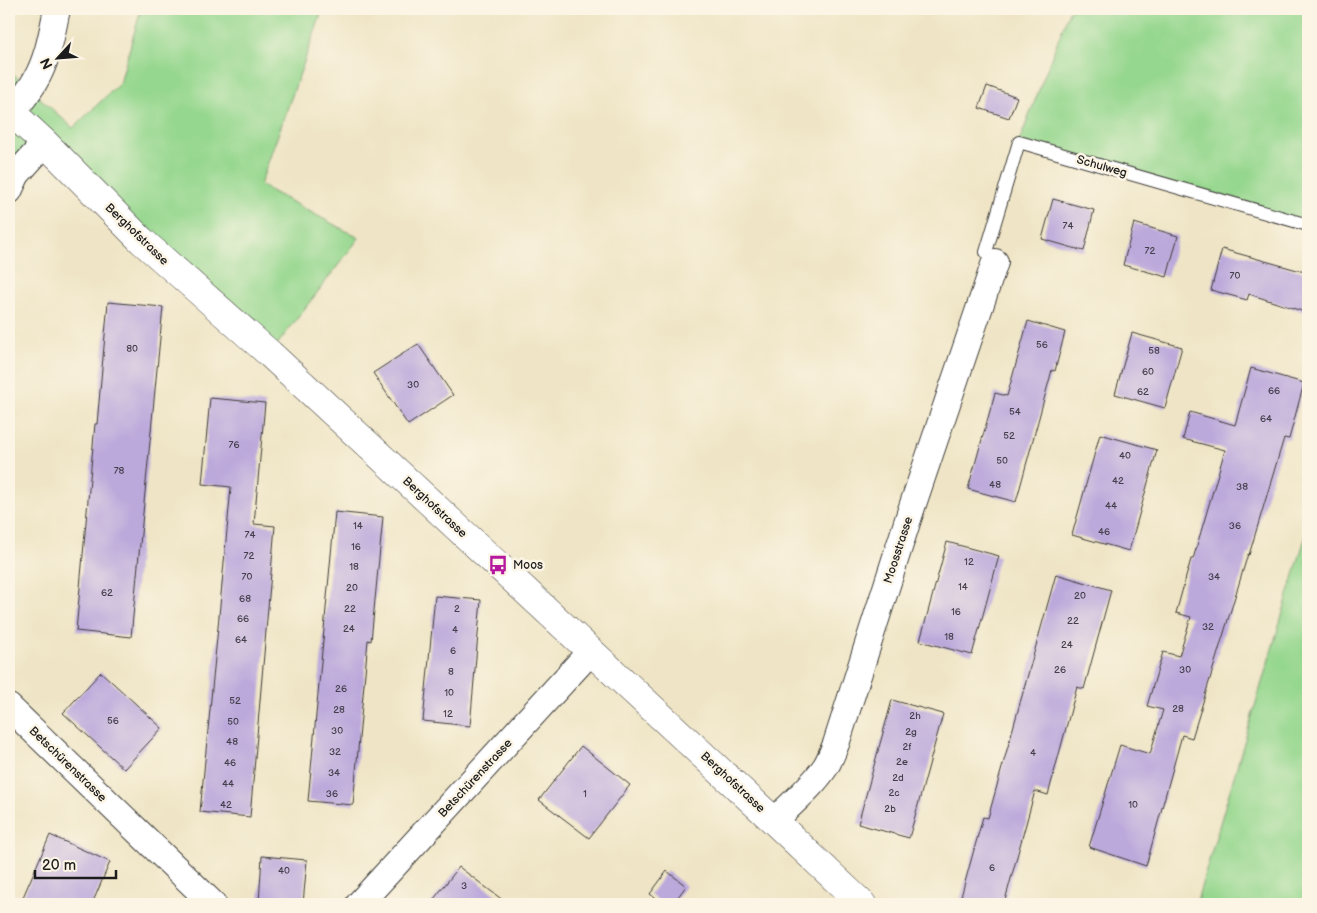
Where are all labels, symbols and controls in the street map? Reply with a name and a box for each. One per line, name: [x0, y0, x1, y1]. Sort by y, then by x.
north arrow: [32, 32, 82, 82]
text: N: [37, 55, 57, 72]
street label: Schulweg: [1075, 152, 1129, 181]
street label: Berghofstrasse: [102, 200, 172, 268]
house number: 74: [1062, 220, 1074, 232]
house number: 72: [1145, 245, 1156, 257]
house number: 70: [1230, 270, 1241, 282]
house number: 56: [1036, 339, 1048, 351]
house number: 80: [126, 343, 138, 355]
house number: 58: [1148, 345, 1160, 357]
house number: 60: [1142, 366, 1154, 378]
house number: 30: [407, 379, 419, 391]
house number: 66: [1268, 385, 1280, 397]
house number: 62: [1137, 386, 1149, 398]
house number: 54: [1009, 406, 1021, 418]
house number: 64: [1260, 413, 1272, 425]
house number: 52: [1003, 430, 1015, 442]
house number: 76: [228, 439, 240, 451]
house number: 40: [1119, 450, 1131, 462]
house number: 50: [996, 455, 1008, 467]
house number: 78: [114, 465, 125, 477]
street label: Berghofstrasse: [399, 474, 470, 541]
house number: 42: [1112, 475, 1124, 487]
house number: 48: [989, 479, 1001, 491]
house number: 38: [1236, 481, 1248, 493]
house number: 44: [1105, 500, 1117, 512]
street label: Moosstrasse: [881, 515, 916, 585]
house number: 14: [353, 520, 363, 532]
house number: 36: [1229, 520, 1241, 532]
house number: 46: [1098, 526, 1110, 538]
house number: 74: [244, 529, 256, 541]
house number: 16: [351, 541, 361, 553]
house number: 72: [244, 550, 255, 562]
bus stop icon: Moos: [487, 554, 509, 576]
house number: 12: [964, 556, 974, 568]
place label: Moos: [513, 558, 543, 573]
house number: 18: [349, 561, 359, 573]
house number: 70: [242, 571, 253, 583]
house number: 34: [1208, 571, 1220, 583]
house number: 14: [958, 581, 968, 593]
house number: 20: [346, 582, 358, 594]
house number: 62: [101, 587, 113, 599]
house number: 20: [1074, 590, 1086, 602]
house number: 68: [239, 593, 251, 605]
house number: 22: [344, 603, 356, 615]
house number: 2: [454, 603, 460, 615]
house number: 16: [951, 606, 961, 618]
house number: 66: [237, 613, 249, 625]
house number: 22: [1067, 615, 1079, 627]
house number: 32: [1202, 621, 1214, 633]
house number: 24: [343, 623, 355, 635]
house number: 4: [452, 624, 458, 636]
house number: 18: [944, 631, 954, 643]
house number: 64: [235, 634, 247, 646]
house number: 24: [1061, 639, 1073, 651]
house number: 6: [450, 645, 456, 657]
house number: 26: [1054, 664, 1066, 676]
house number: 30: [1179, 664, 1191, 676]
house number: 8: [448, 666, 454, 678]
house number: 26: [335, 683, 347, 695]
house number: 10: [444, 687, 454, 699]
house number: 52: [229, 695, 241, 707]
house number: 28: [1172, 703, 1184, 715]
house number: 28: [333, 704, 345, 716]
house number: 12: [443, 708, 453, 720]
house number: 2h: [909, 710, 921, 722]
house number: 56: [107, 715, 119, 727]
house number: 50: [227, 716, 239, 728]
street label: Betschürenstrasse: [26, 724, 110, 805]
house number: 30: [331, 725, 343, 737]
house number: 2g: [905, 726, 917, 738]
house number: 48: [226, 736, 238, 748]
street label: Betschürenstrasse: [435, 736, 516, 821]
house number: 2f: [903, 741, 912, 753]
house number: 32: [329, 746, 341, 758]
house number: 4: [1030, 747, 1036, 759]
street label: Berghofstrasse: [697, 749, 768, 816]
house number: 2e: [896, 756, 908, 768]
house number: 46: [224, 757, 236, 769]
house number: 34: [328, 767, 340, 779]
house number: 2d: [892, 772, 904, 784]
house number: 44: [222, 778, 234, 790]
house number: 2c: [888, 787, 900, 799]
house number: 36: [326, 788, 338, 800]
house number: 1: [583, 788, 587, 800]
house number: 42: [220, 799, 232, 811]
house number: 10: [1128, 799, 1138, 811]
house number: 2b: [884, 803, 896, 815]
scale bar: [35, 848, 116, 880]
text: 20 m: [42, 856, 76, 875]
house number: 6: [989, 862, 995, 874]
house number: 40: [278, 865, 290, 877]
house number: 3: [461, 880, 467, 892]

